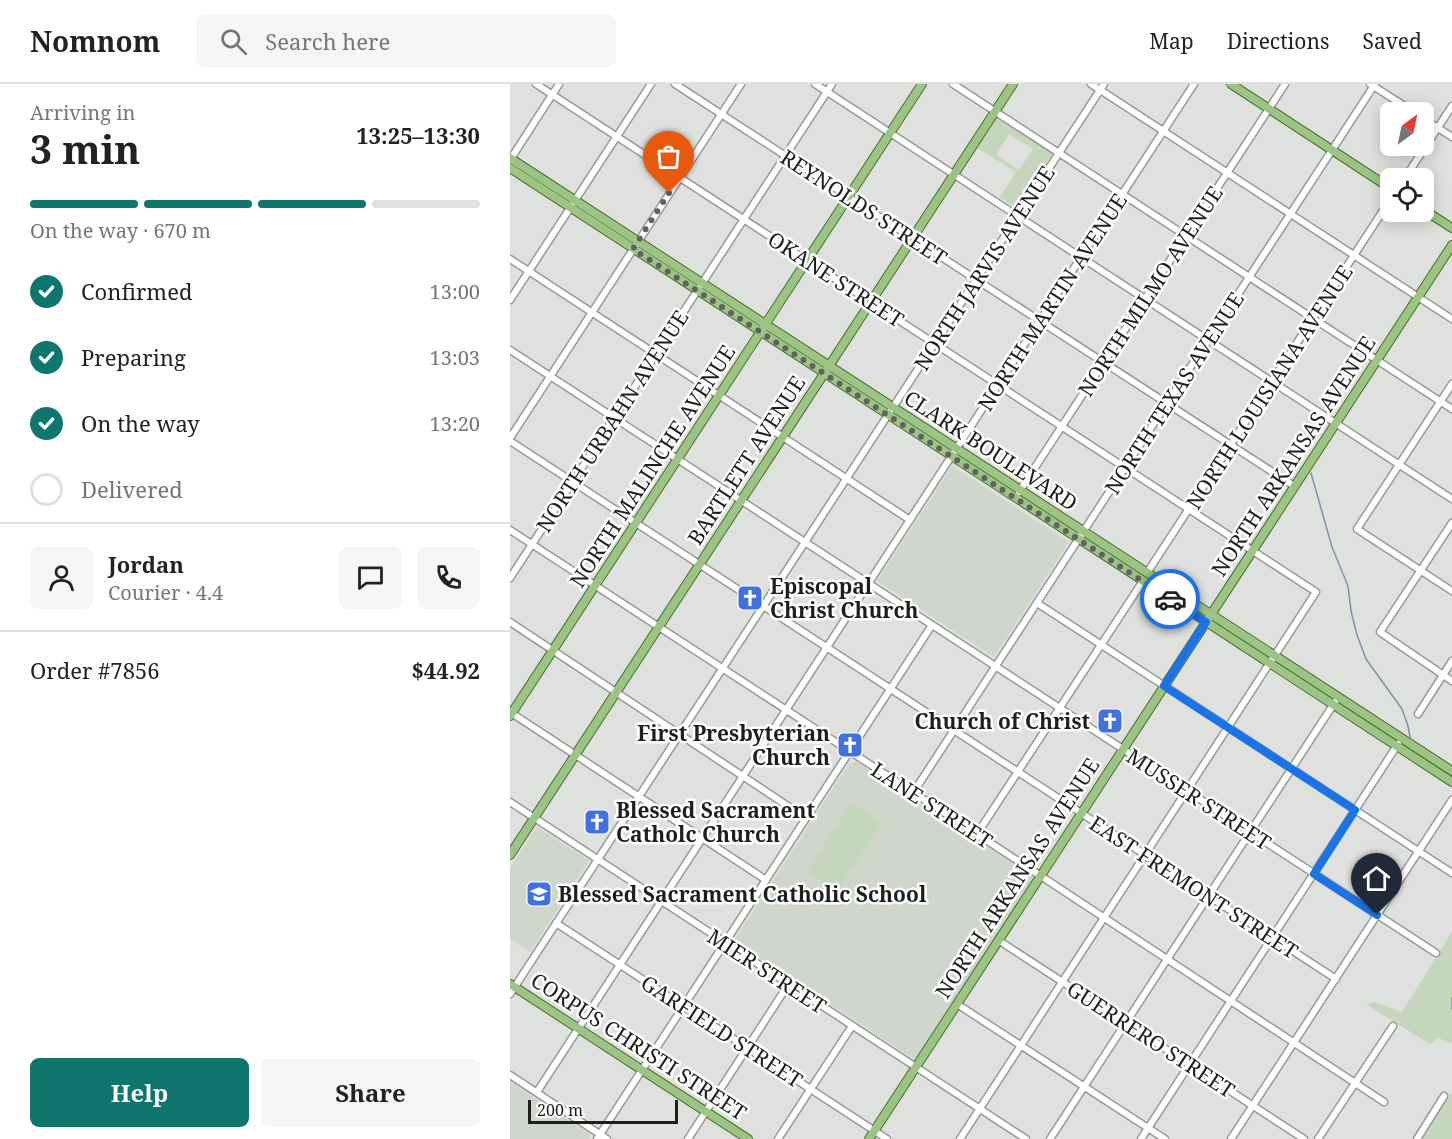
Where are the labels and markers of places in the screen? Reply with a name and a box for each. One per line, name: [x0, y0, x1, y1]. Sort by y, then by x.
pin: [643, 131, 694, 193]
place label: Episcopal Christ Church: [770, 572, 919, 624]
church icon: Episcopal Christ Church: [735, 583, 765, 613]
church icon: Church of Christ: [1095, 706, 1125, 736]
place label: Church of Christ: [914, 707, 1090, 735]
place label: First Presbyterian Church: [637, 719, 830, 771]
church icon: First Presbyterian Church: [835, 730, 865, 760]
place label: Blessed Sacrament Catholc Church: [616, 796, 816, 848]
church icon: Blessed Sacrament Catholc Church: [582, 807, 612, 837]
pin: [1351, 853, 1402, 915]
school or university icon: Blessed Sacrament Catholic School: [524, 879, 554, 909]
place label: Blessed Sacrament Catholic School: [558, 880, 927, 908]

